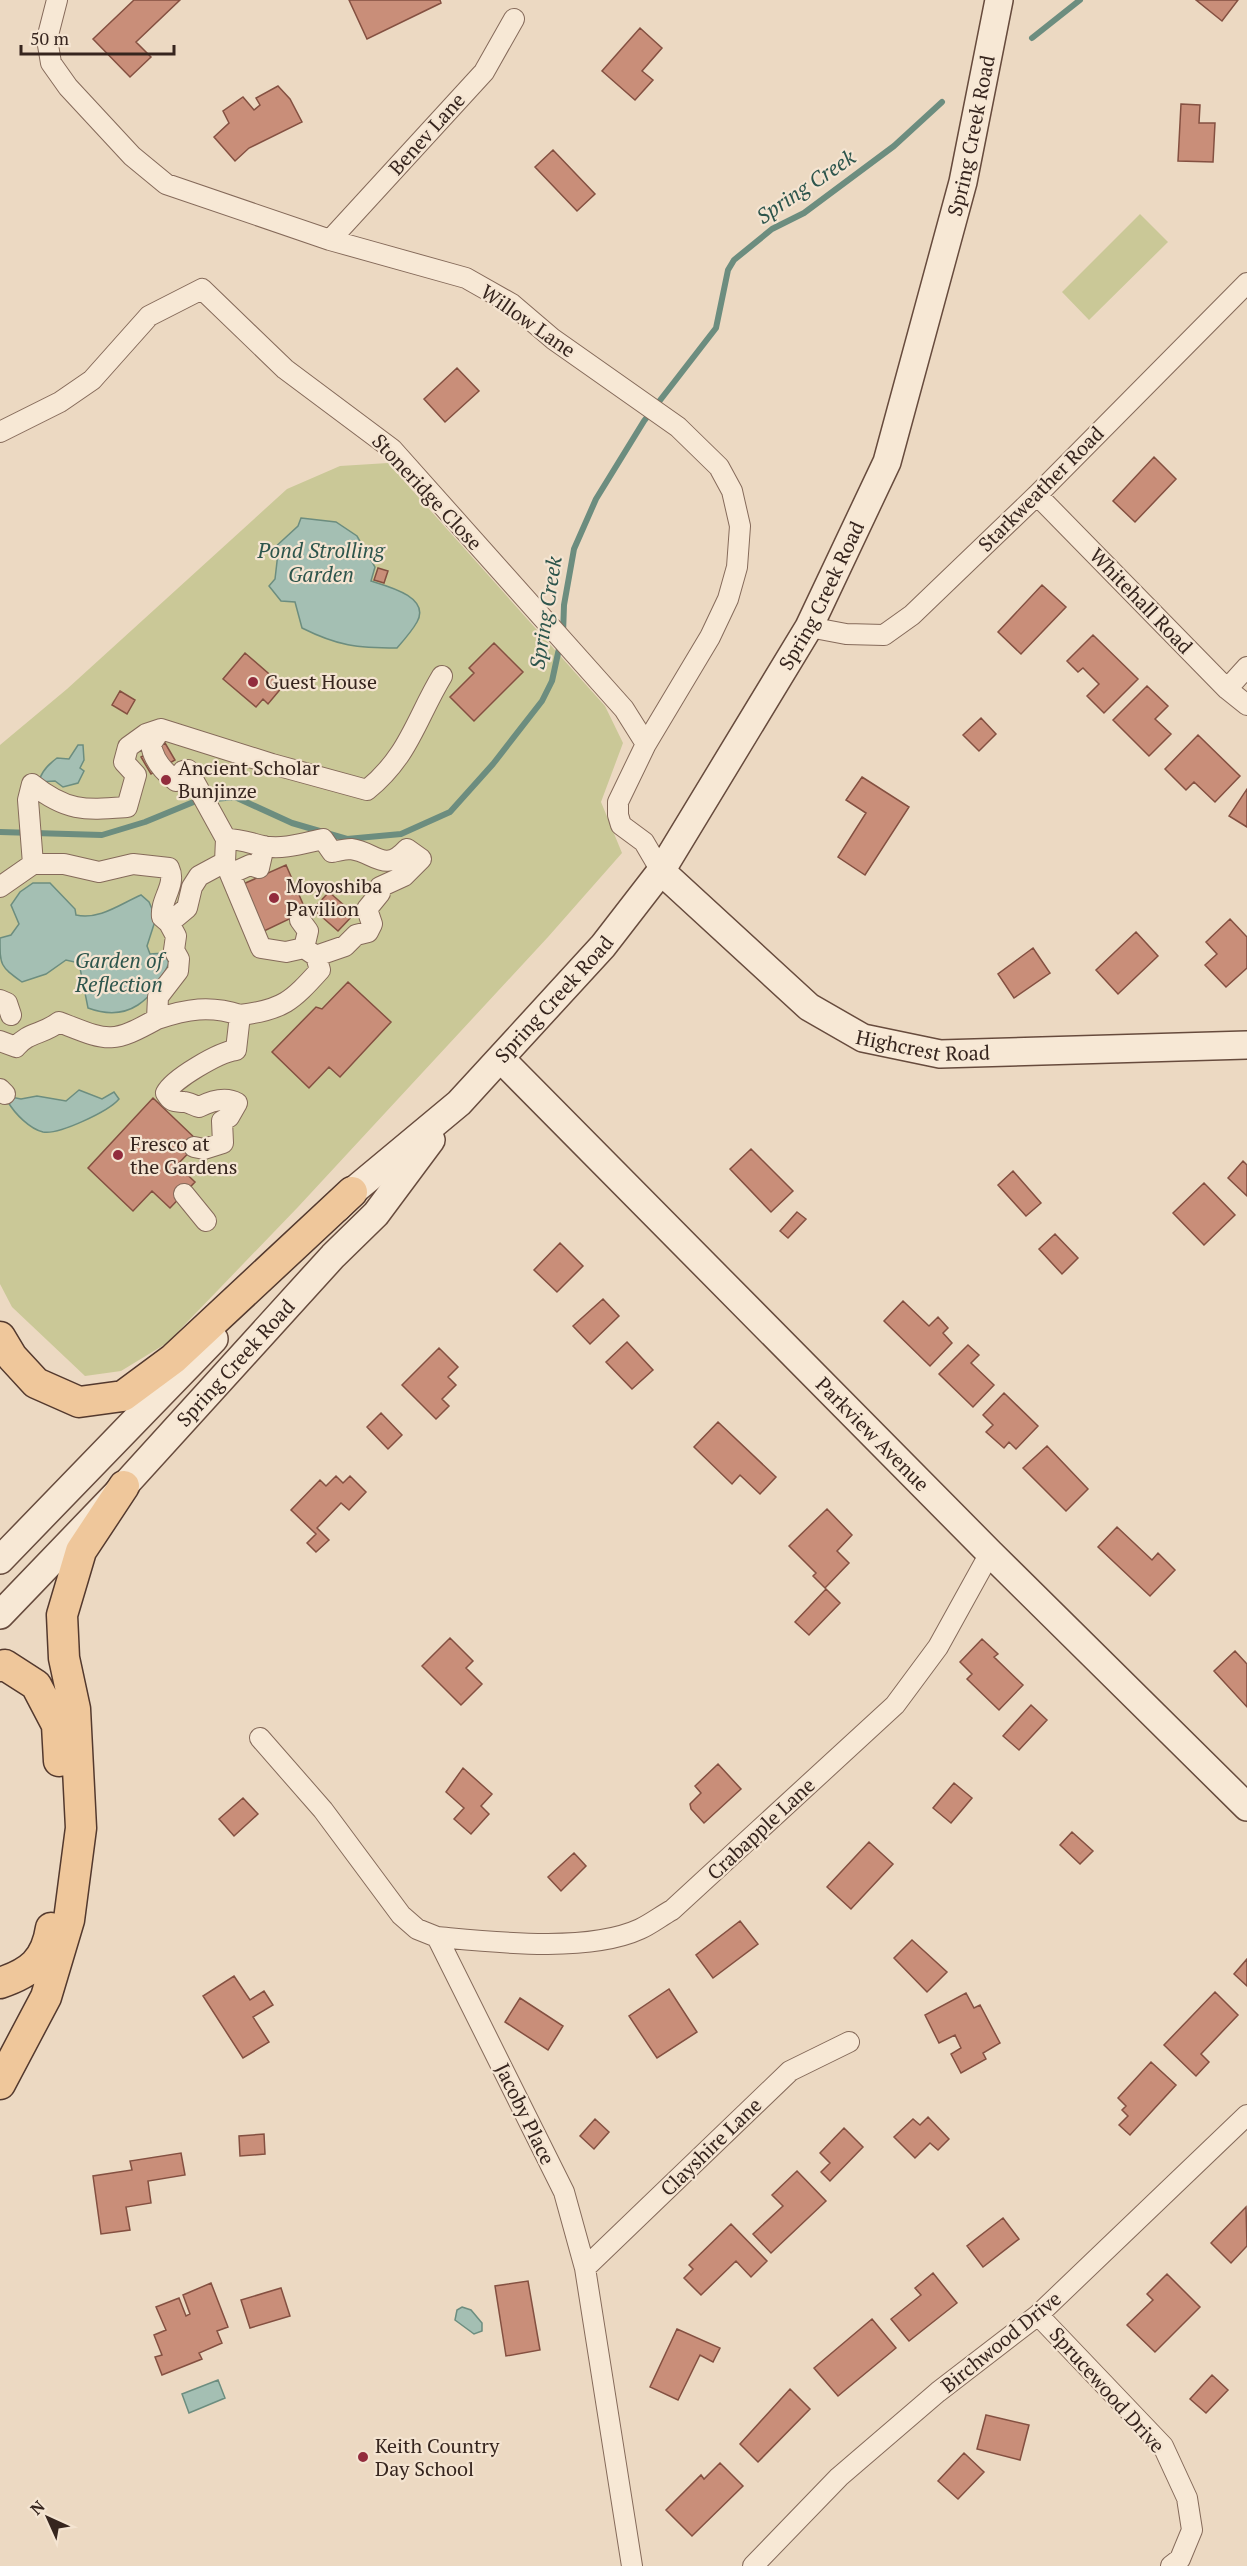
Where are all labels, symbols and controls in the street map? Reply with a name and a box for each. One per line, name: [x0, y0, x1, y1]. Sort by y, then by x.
scale bar: [21, 18, 174, 56]
text: 50 m: [30, 26, 70, 50]
street label: Spring Creek Road: [940, 53, 1001, 219]
street label: Benev Lane: [382, 87, 471, 181]
water label: Spring Creek: [750, 142, 861, 230]
street label: Willow Lane: [475, 278, 581, 363]
street label: Starkweather Road: [972, 420, 1109, 557]
street label: Stoneridge Close: [366, 428, 488, 556]
street label: Spring Creek Road: [772, 517, 870, 675]
water label: Pond Strolling Garden: [257, 536, 386, 588]
street label: Whitehall Road: [1084, 542, 1199, 659]
water label: Spring Creek: [522, 554, 568, 671]
place label: Guest House: [265, 668, 377, 695]
marker: Guest House: [246, 675, 260, 689]
place label: Ancient Scholar Bunjinze: [178, 754, 320, 804]
marker: Ancient Scholar Bunjinze: [159, 773, 173, 787]
place label: Moyoshiba Pavilion: [286, 872, 382, 922]
marker: Moyoshiba Pavilion: [267, 891, 281, 905]
street label: Spring Creek Road: [489, 930, 619, 1068]
water label: Garden of Reflection: [74, 946, 167, 998]
street label: Highcrest Road: [853, 1023, 990, 1067]
place label: Fresco at the Gardens: [130, 1130, 237, 1180]
marker: Fresco at the Gardens: [111, 1148, 125, 1162]
street label: Spring Creek Road: [170, 1293, 300, 1432]
street label: Parkview Avenue: [810, 1371, 935, 1497]
street label: Crabapple Lane: [701, 1772, 820, 1886]
street label: Jacoby Place: [489, 2059, 562, 2169]
street label: Clayshire Lane: [654, 2091, 767, 2202]
street label: Birchwood Drive: [935, 2285, 1066, 2398]
street label: Sprucewood Drive: [1044, 2321, 1171, 2458]
place label: Keith Country Day School: [375, 2432, 500, 2482]
marker: Keith Country Day School: [356, 2450, 370, 2464]
north arrow: [18, 2488, 78, 2548]
text: N: [25, 2495, 49, 2519]

